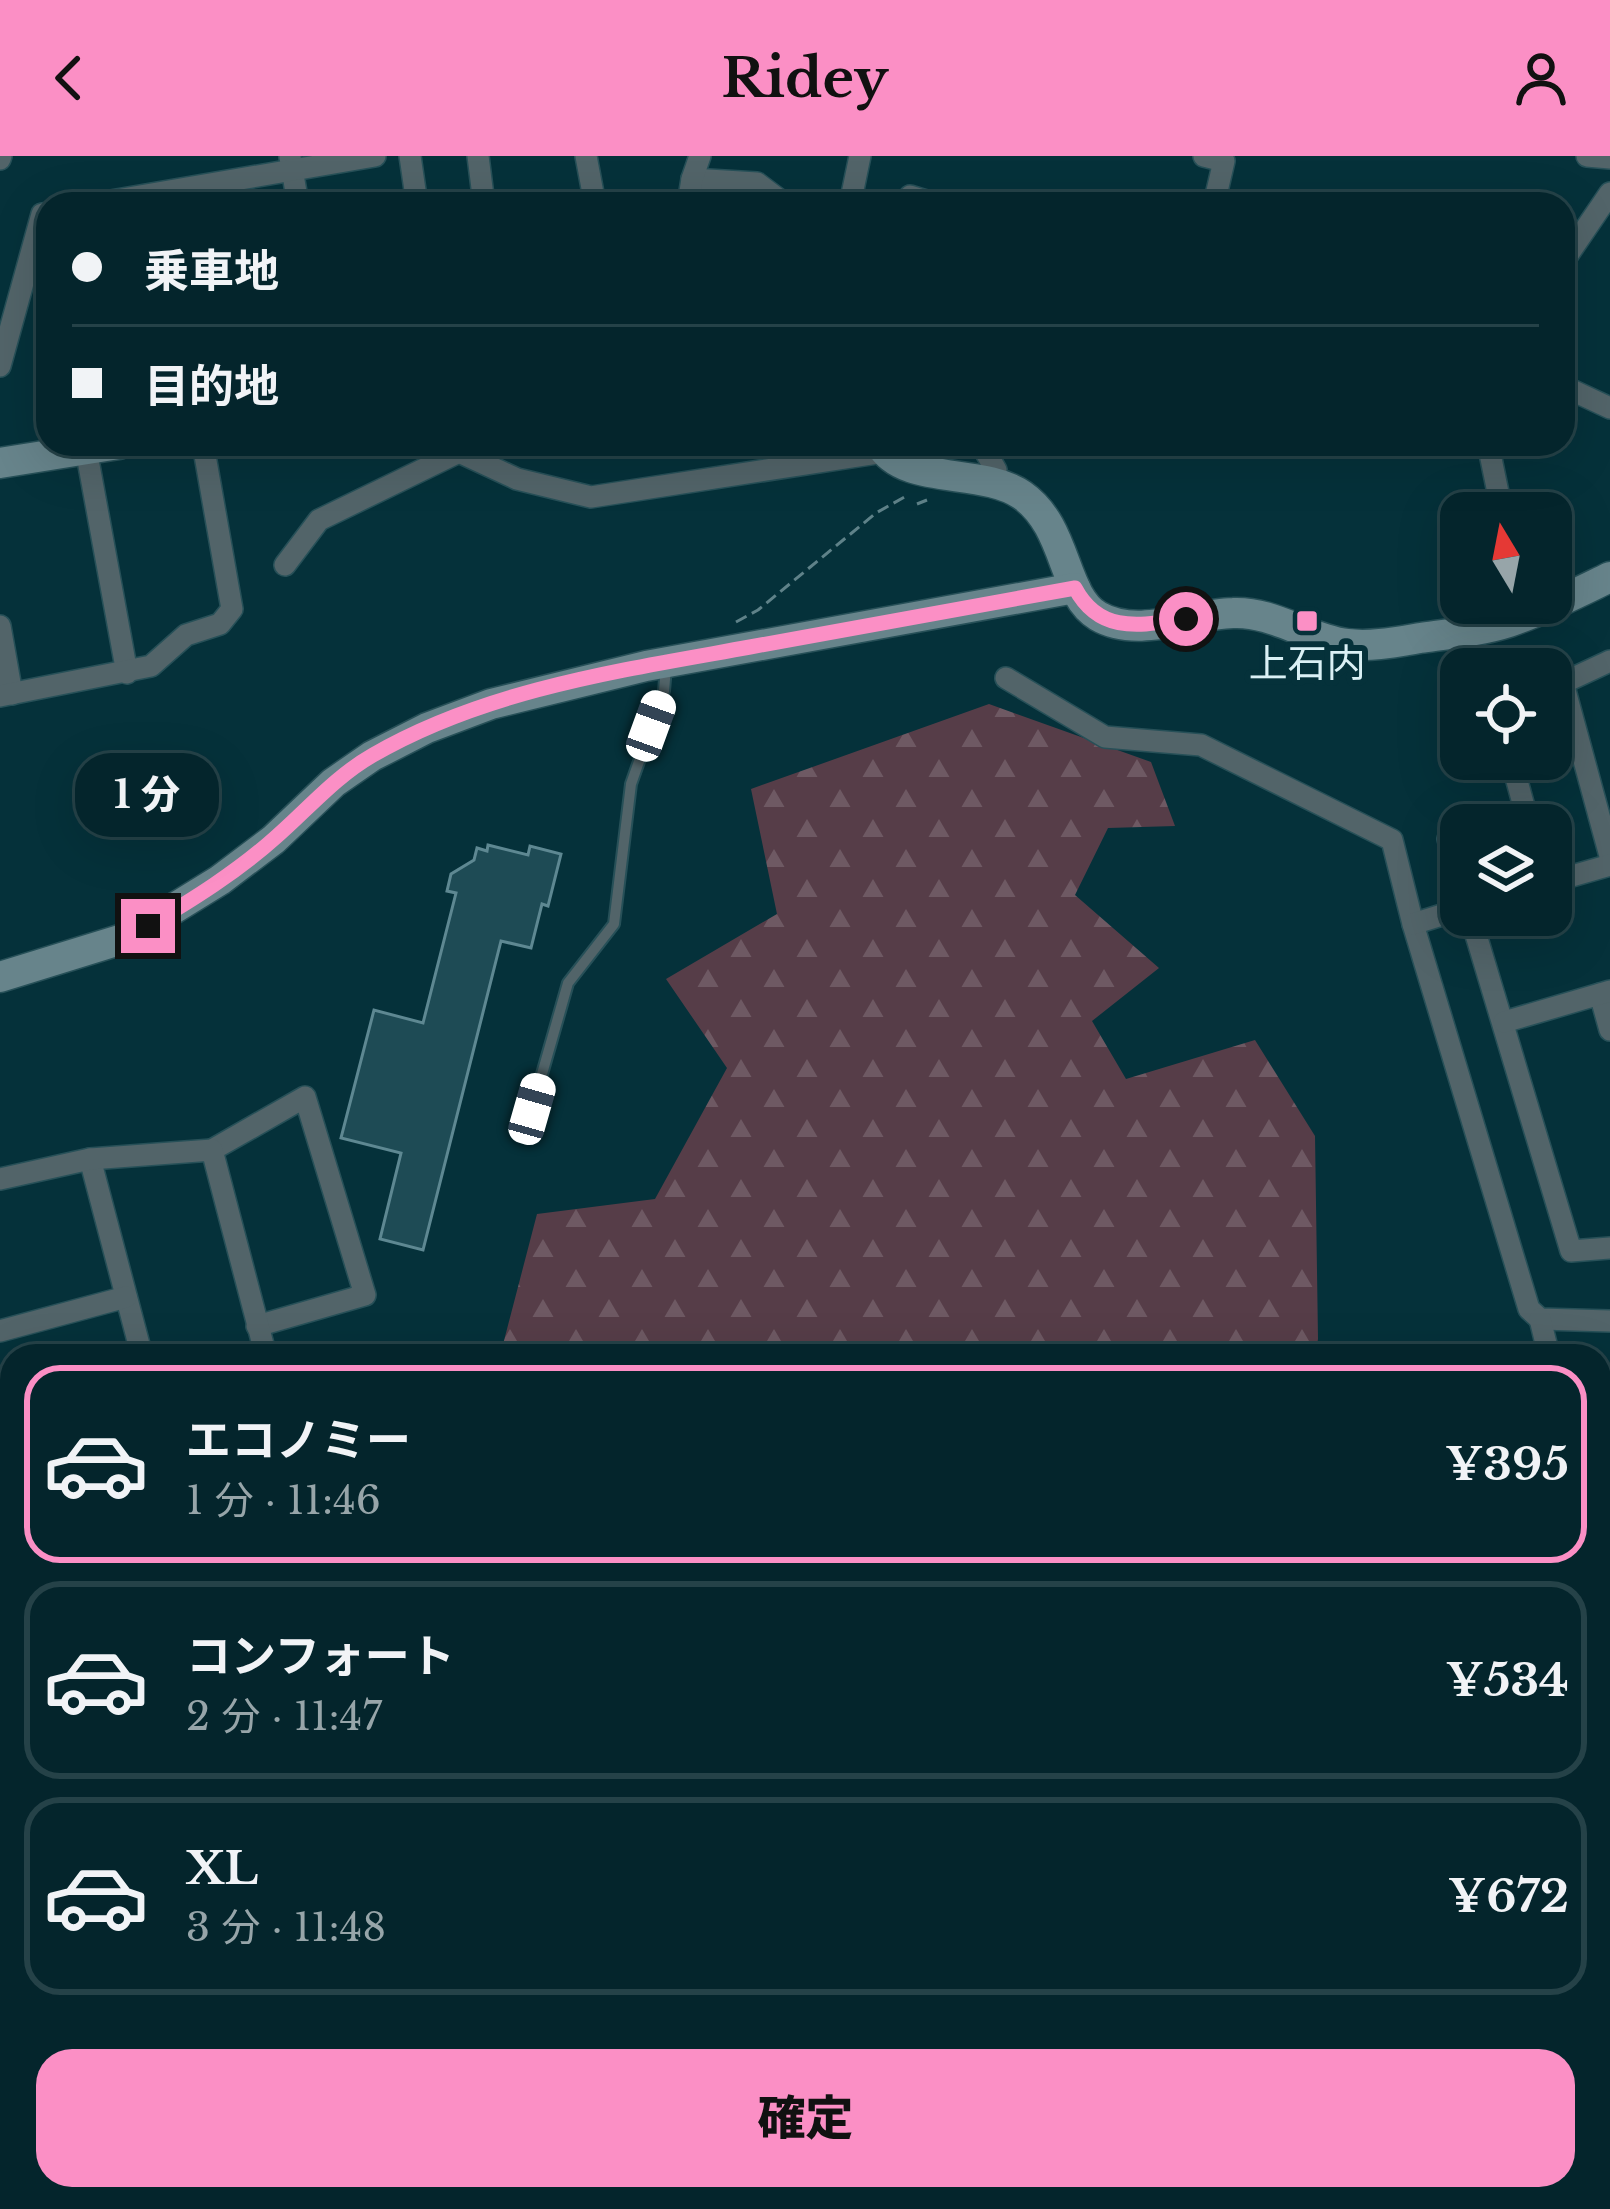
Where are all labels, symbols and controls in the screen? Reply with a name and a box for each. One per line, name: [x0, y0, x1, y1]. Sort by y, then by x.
icon: back: [36, 45, 102, 111]
text: Ridey: [722, 45, 888, 112]
icon: person: [1508, 45, 1574, 111]
text: 乗車地: [144, 243, 279, 299]
text: 目的地: [144, 358, 279, 414]
north arrow: [1440, 492, 1572, 624]
map controls: [1440, 492, 1572, 936]
route start: [1159, 592, 1213, 646]
marker: 上石内: [1294, 608, 1320, 634]
place label: 上石内: [1248, 639, 1366, 688]
button: locate: [1440, 648, 1572, 780]
car: [622, 686, 680, 766]
callout: 1 分: [76, 752, 220, 836]
text: 1 分: [114, 770, 180, 819]
button: layers: [1440, 804, 1572, 936]
route end: [121, 899, 175, 953]
car: [505, 1069, 559, 1149]
icon: car: [42, 1410, 150, 1518]
text: エコノミー: [186, 1412, 411, 1468]
text: ¥395: [1445, 1436, 1569, 1492]
text: 1 分 · 11:46: [186, 1476, 381, 1525]
icon: car: [42, 1626, 150, 1734]
text: コンフォート: [186, 1628, 455, 1684]
text: ¥534: [1445, 1652, 1569, 1708]
text: 2 分 · 11:47: [186, 1692, 382, 1741]
text: XL: [186, 1840, 258, 1896]
icon: car: [42, 1842, 150, 1950]
text: ¥672: [1448, 1868, 1569, 1924]
text: 3 分 · 11:48: [186, 1903, 386, 1952]
button: 確定: [36, 2049, 1575, 2187]

